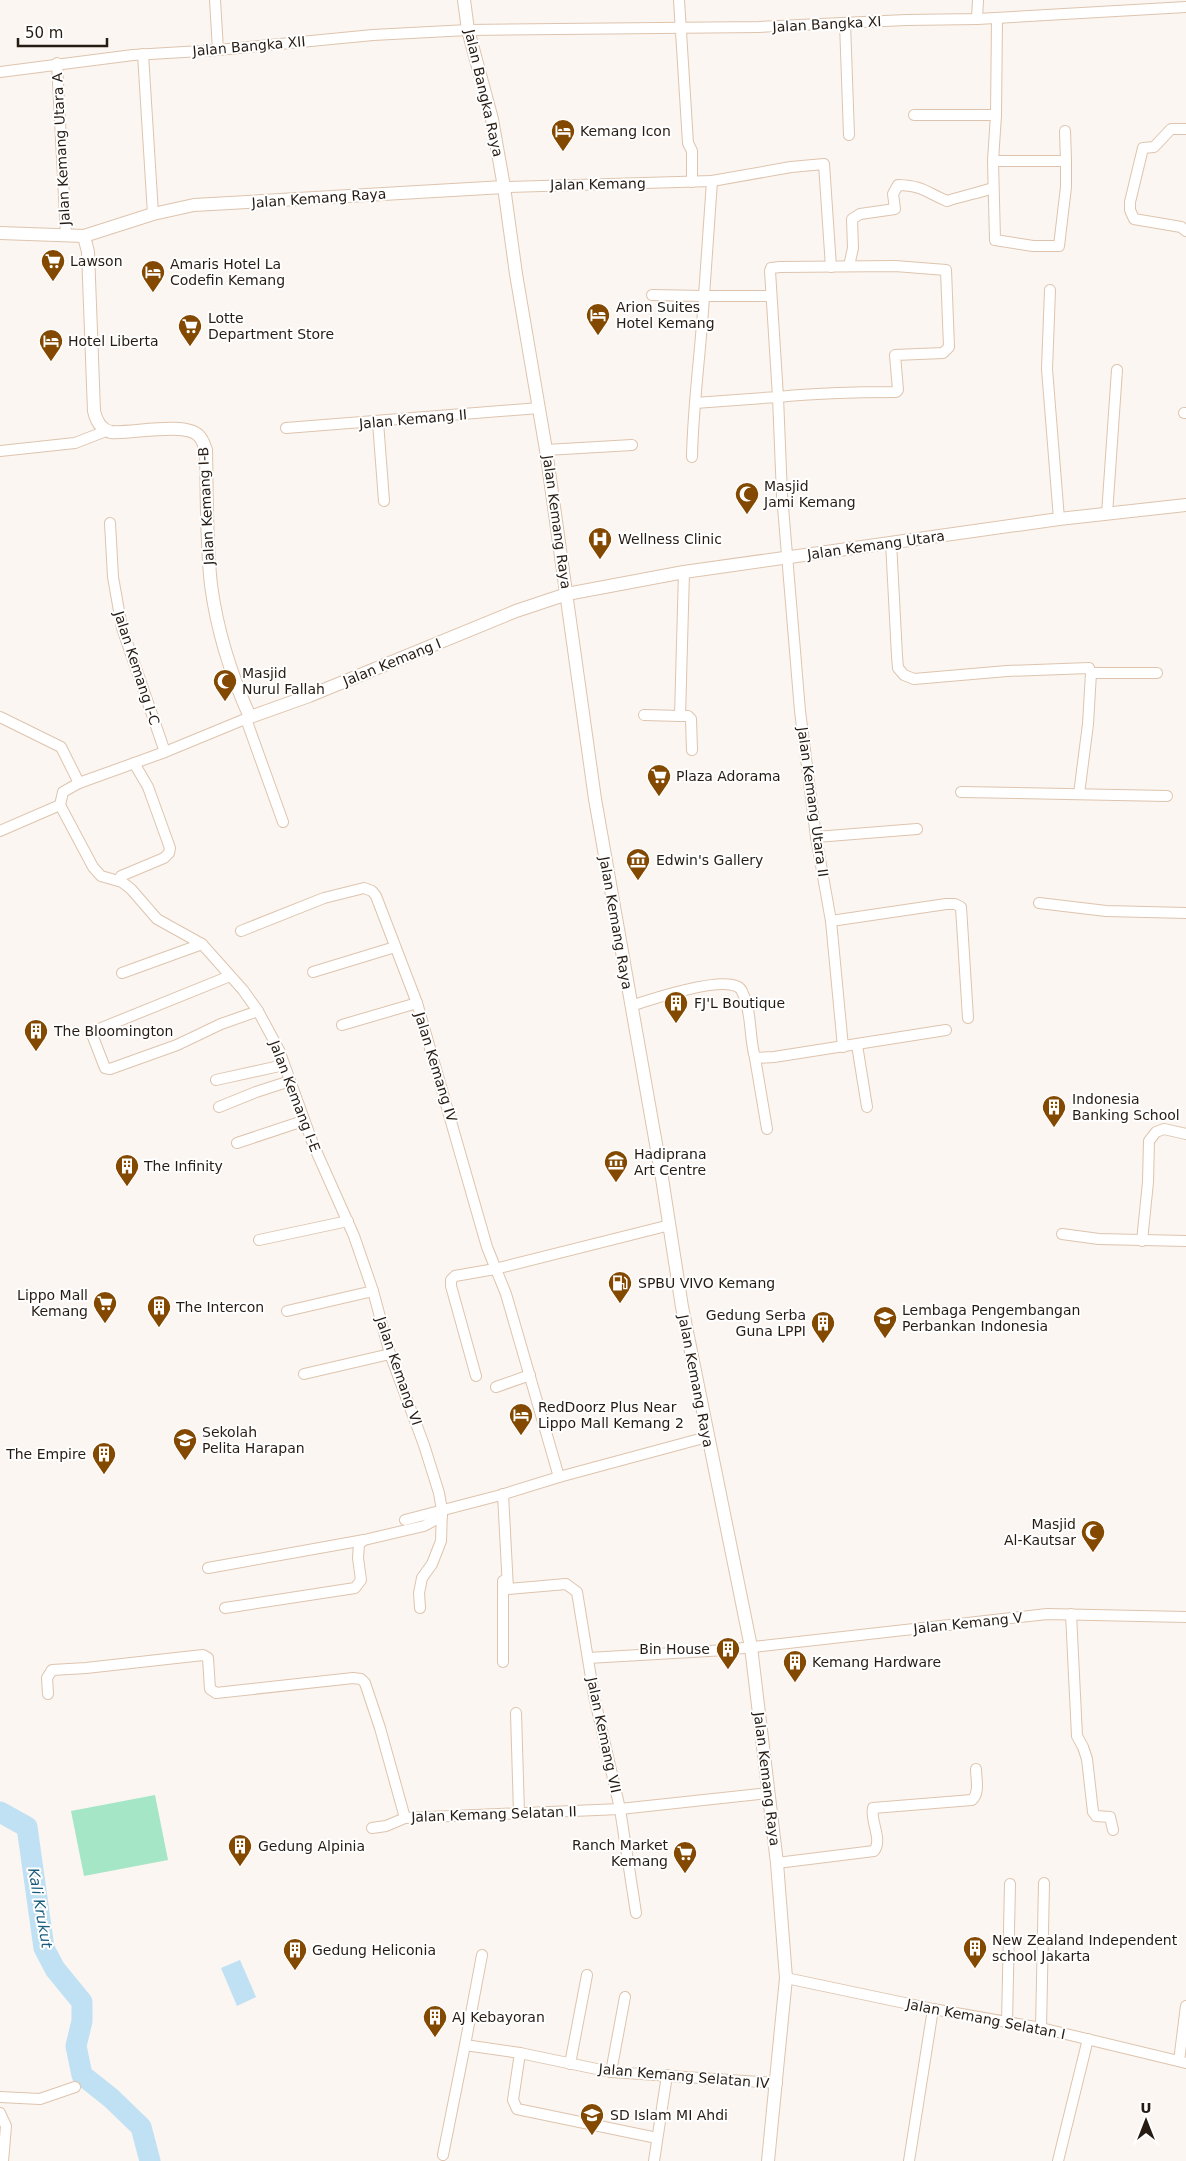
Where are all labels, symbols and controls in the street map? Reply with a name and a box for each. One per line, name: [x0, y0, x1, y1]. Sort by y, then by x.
street label: Jalan Bangka XI: [771, 13, 882, 35]
scale bar: [18, 15, 106, 47]
text: 50 m: [25, 24, 63, 42]
street label: Jalan Bangka Raya: [461, 27, 506, 158]
street label: Jalan Bangka XII: [191, 33, 306, 59]
street label: Jalan Kemang Utara A: [49, 72, 73, 227]
hotel icon: Kemang Icon: [550, 118, 576, 152]
place label: Kemang Icon: [580, 123, 671, 139]
street label: Jalan Kemang: [549, 175, 646, 193]
street label: Jalan Kemang Raya: [250, 185, 387, 211]
supermarket icon: Lawson: [40, 248, 66, 282]
place label: Lawson: [70, 253, 123, 269]
place label: Amaris Hotel La Codefin Kemang: [170, 256, 285, 288]
hotel icon: Amaris Hotel La Codefin Kemang: [140, 259, 166, 293]
place label: Arion Suites Hotel Kemang: [616, 299, 715, 331]
hotel icon: Arion Suites Hotel Kemang: [585, 302, 611, 336]
place label: Lotte Department Store: [208, 310, 334, 342]
supermarket icon: Lotte Department Store: [177, 313, 203, 347]
hotel icon: Hotel Liberta: [38, 328, 64, 362]
place label: Hotel Liberta: [68, 333, 159, 349]
street label: Jalan Kemang II: [357, 406, 468, 432]
street label: Jalan Kemang I-B: [195, 447, 217, 566]
street label: Jalan Kemang Raya: [540, 453, 574, 590]
place label: Masjid Jami Kemang: [763, 478, 856, 510]
mosque icon: Masjid Jami Kemang: [734, 481, 760, 515]
hospital icon: Wellness Clinic: [587, 526, 613, 560]
street label: Jalan Kemang Utara: [805, 527, 946, 563]
place label: Wellness Clinic: [618, 531, 722, 547]
street label: Jalan Kemang I-C: [111, 608, 163, 727]
street label: Jalan Kemang I: [340, 635, 443, 689]
place label: Masjid Nurul Fallah: [242, 665, 325, 697]
mosque icon: Masjid Nurul Fallah: [212, 668, 238, 702]
street label: Jalan Kemang Utara II: [794, 725, 831, 878]
supermarket icon: Plaza Adorama: [646, 763, 672, 797]
place label: Plaza Adorama: [676, 768, 781, 784]
museum icon: Edwin's Gallery: [625, 847, 651, 881]
place label: Edwin's Gallery: [656, 852, 763, 868]
street label: Jalan Kemang Raya: [596, 854, 636, 991]
building icon: FJ'L Boutique: [663, 990, 689, 1024]
place label: FJ'L Boutique: [694, 995, 785, 1011]
street label: Jalan Kemang IV: [411, 1009, 460, 1124]
building icon: The Bloomington: [23, 1018, 49, 1052]
place label: The Bloomington: [53, 1023, 173, 1039]
street label: Jalan Kemang I-E: [266, 1037, 324, 1154]
place label: Indonesia Banking School: [1072, 1091, 1180, 1123]
building icon: Indonesia Banking School: [1041, 1094, 1067, 1128]
place label: Hadiprana Art Centre: [634, 1146, 707, 1178]
museum icon: Hadiprana Art Centre: [603, 1149, 629, 1183]
building icon: The Infinity: [114, 1153, 140, 1187]
place label: The Infinity: [143, 1158, 223, 1174]
fuel station icon: SPBU VIVO Kemang: [607, 1270, 633, 1304]
place label: SPBU VIVO Kemang: [638, 1275, 775, 1291]
place label: Lippo Mall Kemang: [17, 1287, 88, 1319]
supermarket icon: Lippo Mall Kemang: [92, 1290, 118, 1324]
building icon: The Intercon: [146, 1294, 172, 1328]
place label: The Intercon: [175, 1299, 264, 1315]
place label: Lembaga Pengembangan Perbankan Indonesia: [902, 1302, 1080, 1334]
school or university icon: Lembaga Pengembangan Perbankan Indonesia: [872, 1305, 898, 1339]
place label: Gedung Serba Guna LPPI: [706, 1307, 806, 1339]
building icon: Gedung Serba Guna LPPI: [810, 1310, 836, 1344]
street label: Jalan Kemang Raya: [675, 1312, 717, 1449]
street label: Jalan Kemang VI: [373, 1314, 425, 1427]
place label: RedDoorz Plus Near Lippo Mall Kemang 2: [538, 1399, 684, 1431]
hotel icon: RedDoorz Plus Near Lippo Mall Kemang 2: [508, 1402, 534, 1436]
place label: Sekolah Pelita Harapan: [202, 1424, 305, 1456]
school or university icon: Sekolah Pelita Harapan: [172, 1427, 198, 1461]
building icon: The Empire: [91, 1441, 117, 1475]
place label: The Empire: [5, 1446, 86, 1462]
place label: Masjid Al-Kautsar: [1004, 1516, 1076, 1548]
mosque icon: Masjid Al-Kautsar: [1080, 1519, 1106, 1553]
street label: Jalan Kemang V: [912, 1609, 1024, 1637]
building icon: Bin House: [715, 1636, 741, 1670]
place label: Bin House: [639, 1641, 710, 1657]
building icon: Kemang Hardware: [782, 1649, 808, 1683]
place label: Kemang Hardware: [812, 1654, 941, 1670]
street label: Jalan Kemang VII: [584, 1675, 624, 1794]
street label: Jalan Kemang Raya: [751, 1710, 783, 1847]
street label: Jalan Kemang Selatan II: [410, 1803, 577, 1825]
building icon: Gedung Alpinia: [227, 1833, 253, 1867]
place label: Ranch Market Kemang: [572, 1837, 668, 1869]
place label: Gedung Alpinia: [258, 1838, 365, 1854]
supermarket icon: Ranch Market Kemang: [672, 1840, 698, 1874]
water label: Kali Krukut: [24, 1866, 56, 1951]
place label: New Zealand Independent school Jakarta: [992, 1932, 1178, 1964]
building icon: New Zealand Independent school Jakarta: [962, 1935, 988, 1969]
building icon: Gedung Heliconia: [282, 1937, 308, 1971]
place label: Gedung Heliconia: [312, 1942, 436, 1958]
street label: Jalan Kemang Selatan I: [904, 1996, 1067, 2042]
building icon: AJ Kebayoran: [422, 2004, 448, 2038]
place label: AJ Kebayoran: [452, 2009, 545, 2025]
street label: Jalan Kemang Selatan IV: [597, 2060, 770, 2091]
north arrow: [1121, 2096, 1171, 2146]
text: U: [1140, 2100, 1152, 2116]
school or university icon: SD Islam MI Ahdi: [579, 2102, 605, 2136]
place label: SD Islam MI Ahdi: [610, 2107, 728, 2123]

